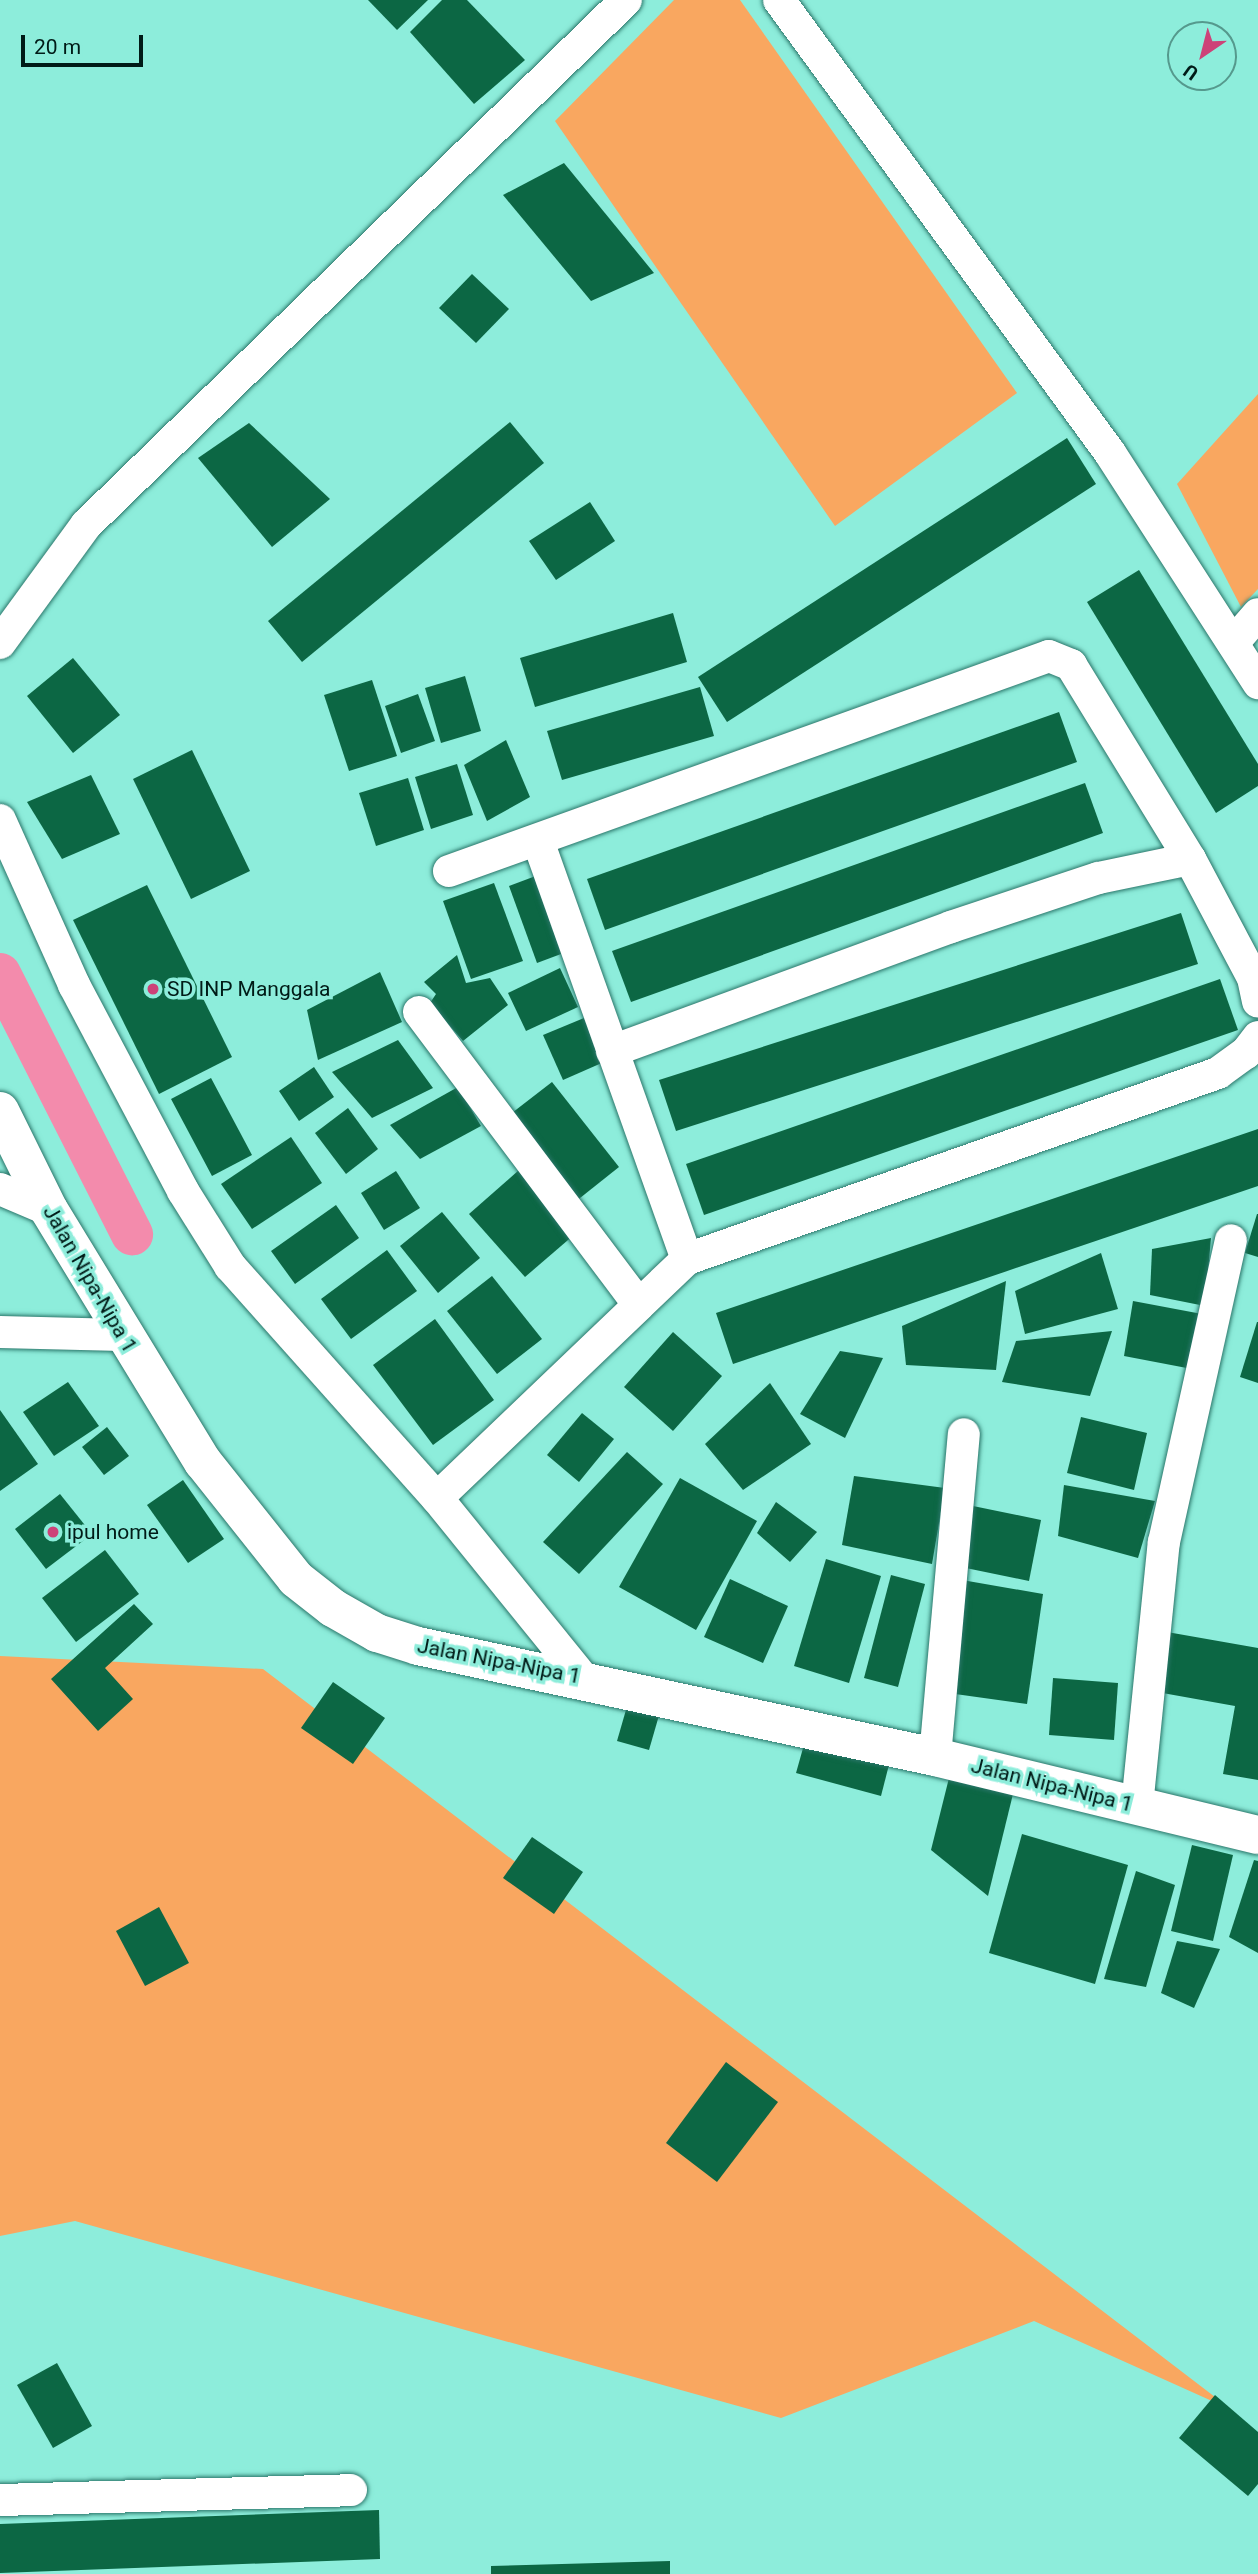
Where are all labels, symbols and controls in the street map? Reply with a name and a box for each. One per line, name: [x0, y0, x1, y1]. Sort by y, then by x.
scale bar: [24, 21, 147, 65]
north arrow: [1167, 21, 1237, 91]
text: 20 m: [34, 35, 81, 59]
text: U: [1179, 59, 1203, 85]
place label: SD INP Manggala: [167, 976, 330, 1002]
marker: SD INP Manggala: [145, 981, 161, 997]
street label: Jalan Nipa-Nipa 1: [38, 1201, 142, 1357]
place label: ipul home: [67, 1519, 159, 1545]
marker: ipul home: [45, 1524, 61, 1540]
street label: Jalan Nipa-Nipa 1: [415, 1633, 583, 1689]
street label: Jalan Nipa-Nipa 1: [969, 1753, 1135, 1817]

